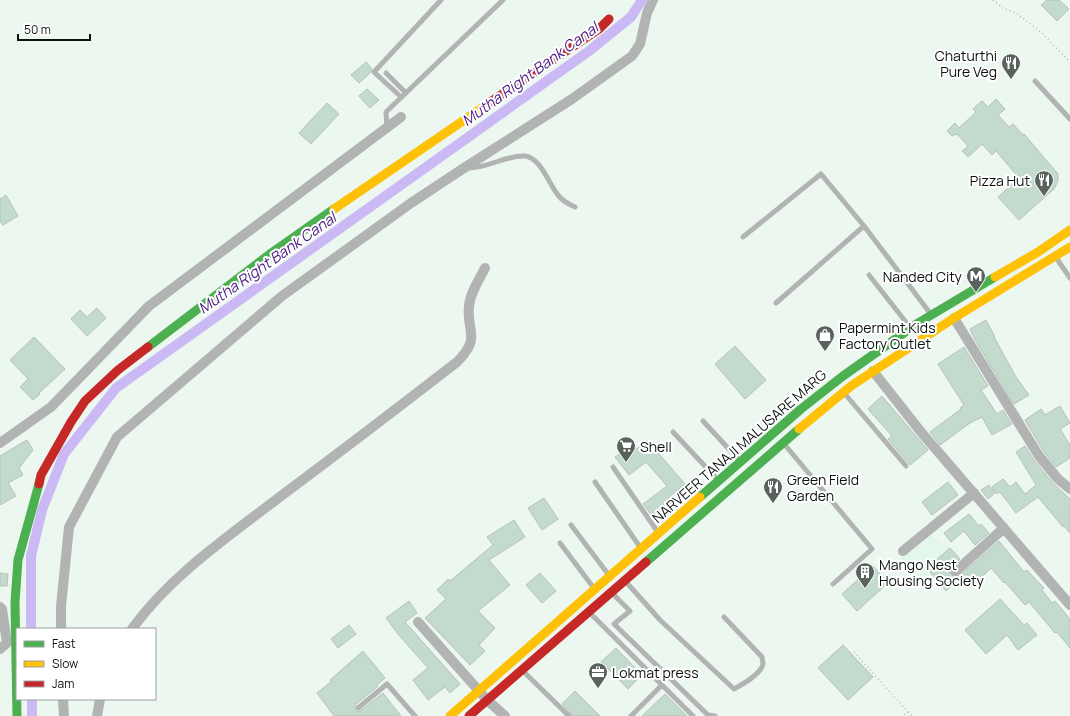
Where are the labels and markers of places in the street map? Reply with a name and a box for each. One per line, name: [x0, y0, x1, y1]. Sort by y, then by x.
place label: Chaturthi Pure Veg: [935, 46, 997, 81]
restaurant icon: Chaturthi Pure Veg: [1000, 52, 1022, 80]
restaurant icon: Pizza Hut: [1033, 169, 1055, 197]
place label: Pizza Hut: [970, 171, 1030, 190]
metro station icon: Nanded City: [965, 265, 987, 293]
place label: Nanded City: [883, 267, 963, 286]
place label: Papermint Kids Factory Outlet: [839, 318, 936, 353]
shop icon: Papermint Kids Factory Outlet: [814, 324, 836, 352]
supermarket icon: Shell: [615, 435, 637, 463]
place label: Shell: [640, 437, 672, 456]
place label: Green Field Garden: [787, 470, 859, 505]
restaurant icon: Green Field Garden: [762, 476, 784, 504]
place label: Mango Nest Housing Society: [879, 555, 985, 590]
building icon: Mango Nest Housing Society: [854, 561, 876, 589]
office icon: Lokmat press: [587, 661, 609, 689]
place label: Lokmat press: [612, 663, 699, 682]

